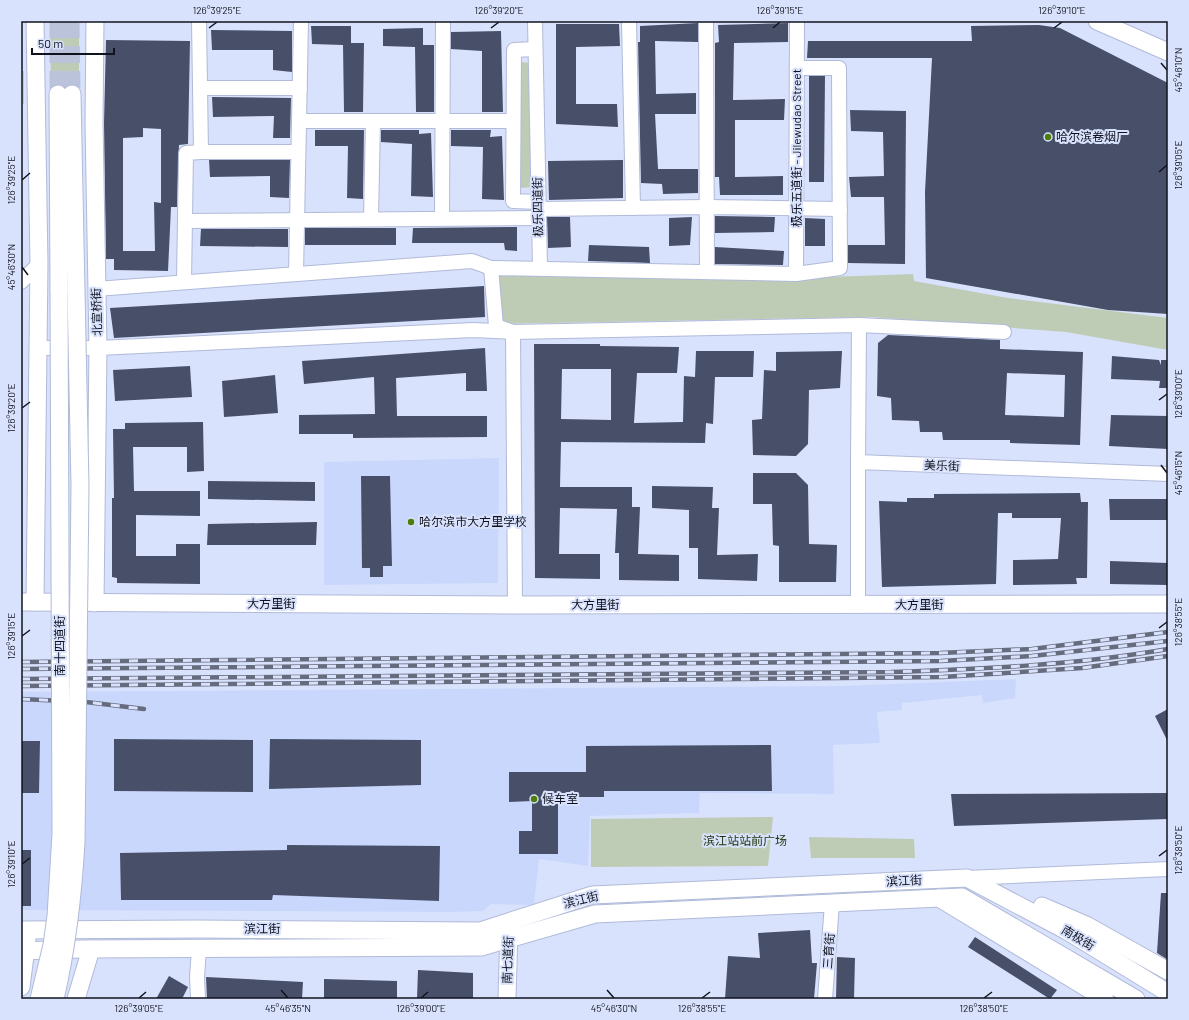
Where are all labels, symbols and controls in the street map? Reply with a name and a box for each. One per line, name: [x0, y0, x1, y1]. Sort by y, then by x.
text: 126°39'25"E: [193, 4, 241, 16]
text: 126°39'20"E: [474, 4, 524, 16]
text: 126°39'15"E: [757, 4, 803, 16]
text: 126°39'10"E: [1038, 4, 1086, 16]
scale bar: [32, 30, 114, 56]
text: 50 m: [38, 36, 63, 50]
text: 45°46'10"N: [1172, 48, 1184, 92]
street label: 极乐五道街 - Jilewudao Street: [789, 69, 803, 227]
place label: 哈尔滨卷烟厂: [1056, 129, 1128, 143]
marker: 哈尔滨卷烟厂: [1043, 132, 1053, 142]
text: 126°39'05"E: [1172, 141, 1184, 189]
text: 126°39'25"E: [5, 156, 17, 204]
street label: 极乐四道街: [529, 177, 545, 237]
text: 45°46'30"N: [5, 244, 17, 290]
street label: 北宣桥街: [88, 288, 104, 336]
text: 126°39'00"E: [1172, 369, 1184, 419]
text: 126°39'20"E: [5, 383, 17, 433]
text: 45°46'15"N: [1172, 451, 1184, 495]
street label: 美乐街: [924, 457, 960, 473]
place label: 哈尔滨市大方里学校: [419, 514, 527, 528]
marker: 哈尔滨市大方里学校: [406, 517, 416, 527]
street label: 大方里街: [247, 596, 295, 610]
street label: 大方里街: [571, 597, 619, 611]
street label: 大方里街: [895, 597, 943, 611]
text: 126°38'55"E: [1172, 598, 1184, 646]
text: 126°39'15"E: [5, 613, 17, 659]
street label: 南十四道街: [52, 616, 66, 676]
place label: 候车室: [542, 791, 578, 805]
marker: 候车室: [529, 794, 539, 804]
text: 126°38'50"E: [1172, 826, 1184, 874]
park label: 滨江站站前广场: [703, 833, 787, 847]
text: 126°39'10"E: [5, 840, 17, 888]
street label: 滨江街: [886, 872, 922, 888]
street label: 滨江街: [562, 888, 600, 910]
street label: 滨江街: [244, 921, 280, 935]
street label: 南极街: [1059, 922, 1098, 952]
street label: 三育街: [820, 932, 836, 969]
street label: 南七道街: [499, 936, 515, 984]
text: 126°39'05"E: [115, 1002, 163, 1014]
text: 45°46'35"N: [265, 1002, 311, 1014]
text: 126°39'00"E: [396, 1002, 446, 1014]
text: 45°46'30"N: [591, 1002, 637, 1014]
text: 126°38'55"E: [678, 1002, 726, 1014]
text: 126°38'50"E: [960, 1002, 1008, 1014]

